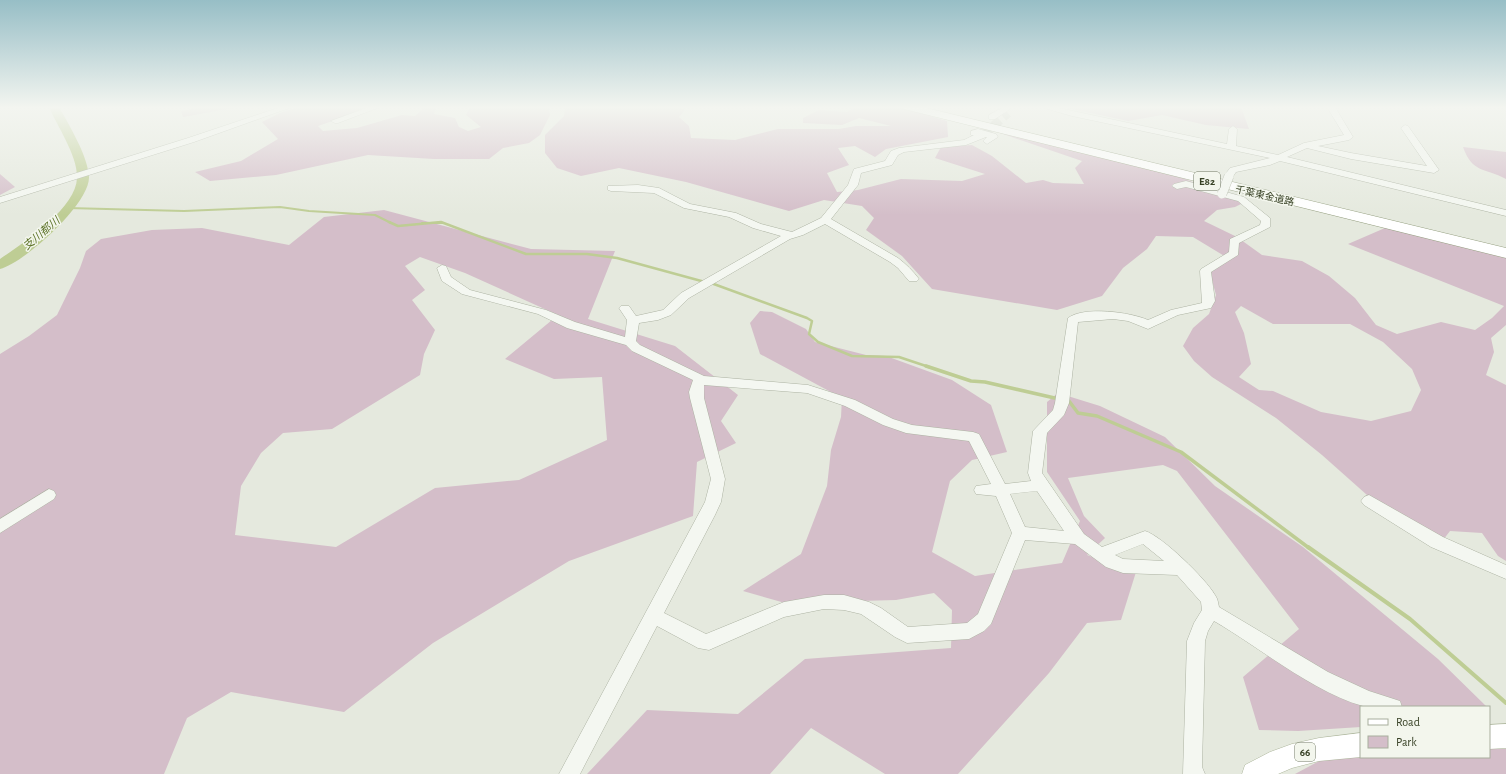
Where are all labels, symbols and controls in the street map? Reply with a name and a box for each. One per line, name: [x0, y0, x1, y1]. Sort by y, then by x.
road number: E82: [1194, 172, 1220, 190]
street label: 千葉東金道路: [1234, 183, 1295, 208]
water label: 支川都川: [20, 214, 62, 252]
legend: [1360, 706, 1490, 758]
text: Road: [1396, 716, 1420, 728]
text: Park: [1396, 736, 1417, 748]
road number: 66: [1295, 743, 1315, 761]

